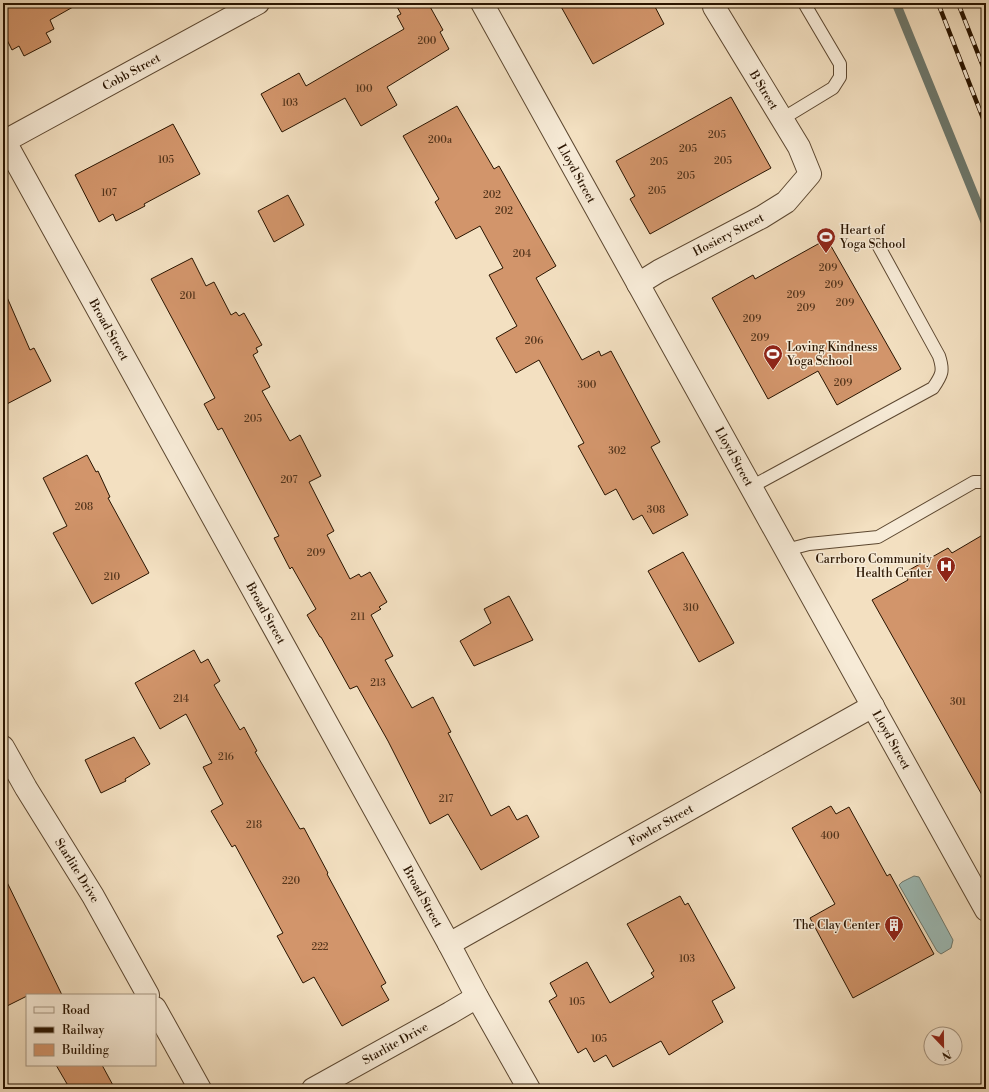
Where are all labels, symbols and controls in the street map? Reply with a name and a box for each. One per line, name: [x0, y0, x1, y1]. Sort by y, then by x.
house number: 200: [418, 35, 437, 47]
street label: Cobb Street: [100, 50, 164, 94]
street label: B Street: [745, 67, 782, 113]
house number: 100: [355, 83, 373, 95]
house number: 103: [282, 97, 299, 109]
house number: 205: [708, 129, 726, 141]
house number: 200a: [428, 134, 453, 146]
street label: Lloyd Street: [554, 141, 599, 207]
house number: 205: [679, 143, 697, 155]
house number: 105: [158, 154, 175, 166]
house number: 205: [714, 155, 732, 167]
house number: 205: [650, 156, 668, 168]
house number: 205: [677, 170, 695, 182]
house number: 205: [648, 185, 666, 197]
house number: 107: [101, 187, 117, 199]
house number: 202: [483, 189, 501, 201]
house number: 202: [495, 205, 513, 217]
street label: Hosiery Street: [690, 210, 767, 260]
place label: Heart of Yoga School: [839, 223, 906, 252]
sports icon: Heart of Yoga School: [815, 226, 837, 254]
house number: 204: [513, 248, 531, 260]
house number: 209: [819, 262, 837, 274]
house number: 209: [825, 279, 843, 291]
house number: 209: [787, 289, 805, 301]
house number: 201: [180, 290, 197, 302]
street label: Broad Street: [85, 296, 132, 364]
house number: 209: [836, 297, 854, 309]
house number: 209: [797, 302, 815, 314]
house number: 209: [743, 313, 761, 325]
house number: 209: [751, 332, 769, 344]
house number: 206: [525, 335, 543, 347]
place label: Loving Kindness Yoga School: [786, 340, 878, 369]
sports icon: Loving Kindness Yoga School: [762, 343, 784, 371]
house number: 209: [834, 377, 852, 389]
house number: 300: [578, 379, 597, 391]
house number: 205: [244, 413, 262, 425]
street label: Lloyd Street: [711, 425, 757, 490]
house number: 302: [608, 445, 626, 457]
house number: 207: [280, 474, 298, 486]
house number: 208: [75, 501, 93, 513]
house number: 308: [647, 504, 665, 516]
house number: 209: [307, 547, 325, 559]
place label: Carrboro Community Health Center: [815, 552, 932, 581]
hospital icon: Carrboro Community Health Center: [935, 555, 957, 583]
house number: 210: [104, 571, 121, 583]
street label: Broad Street: [242, 579, 289, 647]
house number: 310: [683, 602, 699, 614]
house number: 211: [351, 611, 366, 623]
house number: 213: [370, 677, 386, 689]
house number: 214: [173, 693, 189, 705]
house number: 301: [950, 696, 967, 708]
street label: Lloyd Street: [869, 708, 914, 773]
house number: 216: [218, 751, 234, 763]
house number: 217: [439, 793, 453, 805]
street label: Fowler Street: [626, 801, 697, 850]
house number: 218: [246, 819, 262, 831]
house number: 400: [820, 830, 840, 842]
street label: Starlite Drive: [51, 836, 102, 906]
street label: Broad Street: [399, 862, 446, 931]
house number: 220: [282, 875, 300, 887]
building icon: The Clay Center: [883, 914, 905, 942]
place label: The Clay Center: [793, 918, 880, 933]
house number: 222: [311, 941, 329, 953]
house number: 103: [679, 953, 696, 965]
legend: [26, 994, 156, 1066]
house number: 105: [569, 996, 586, 1008]
text: Road: [62, 1003, 90, 1018]
street label: Starlite Drive: [360, 1020, 431, 1068]
text: Railway: [62, 1023, 104, 1038]
north arrow: [923, 1026, 963, 1066]
house number: 105: [591, 1033, 608, 1045]
text: Building: [61, 1043, 110, 1058]
text: N: [939, 1046, 953, 1063]

